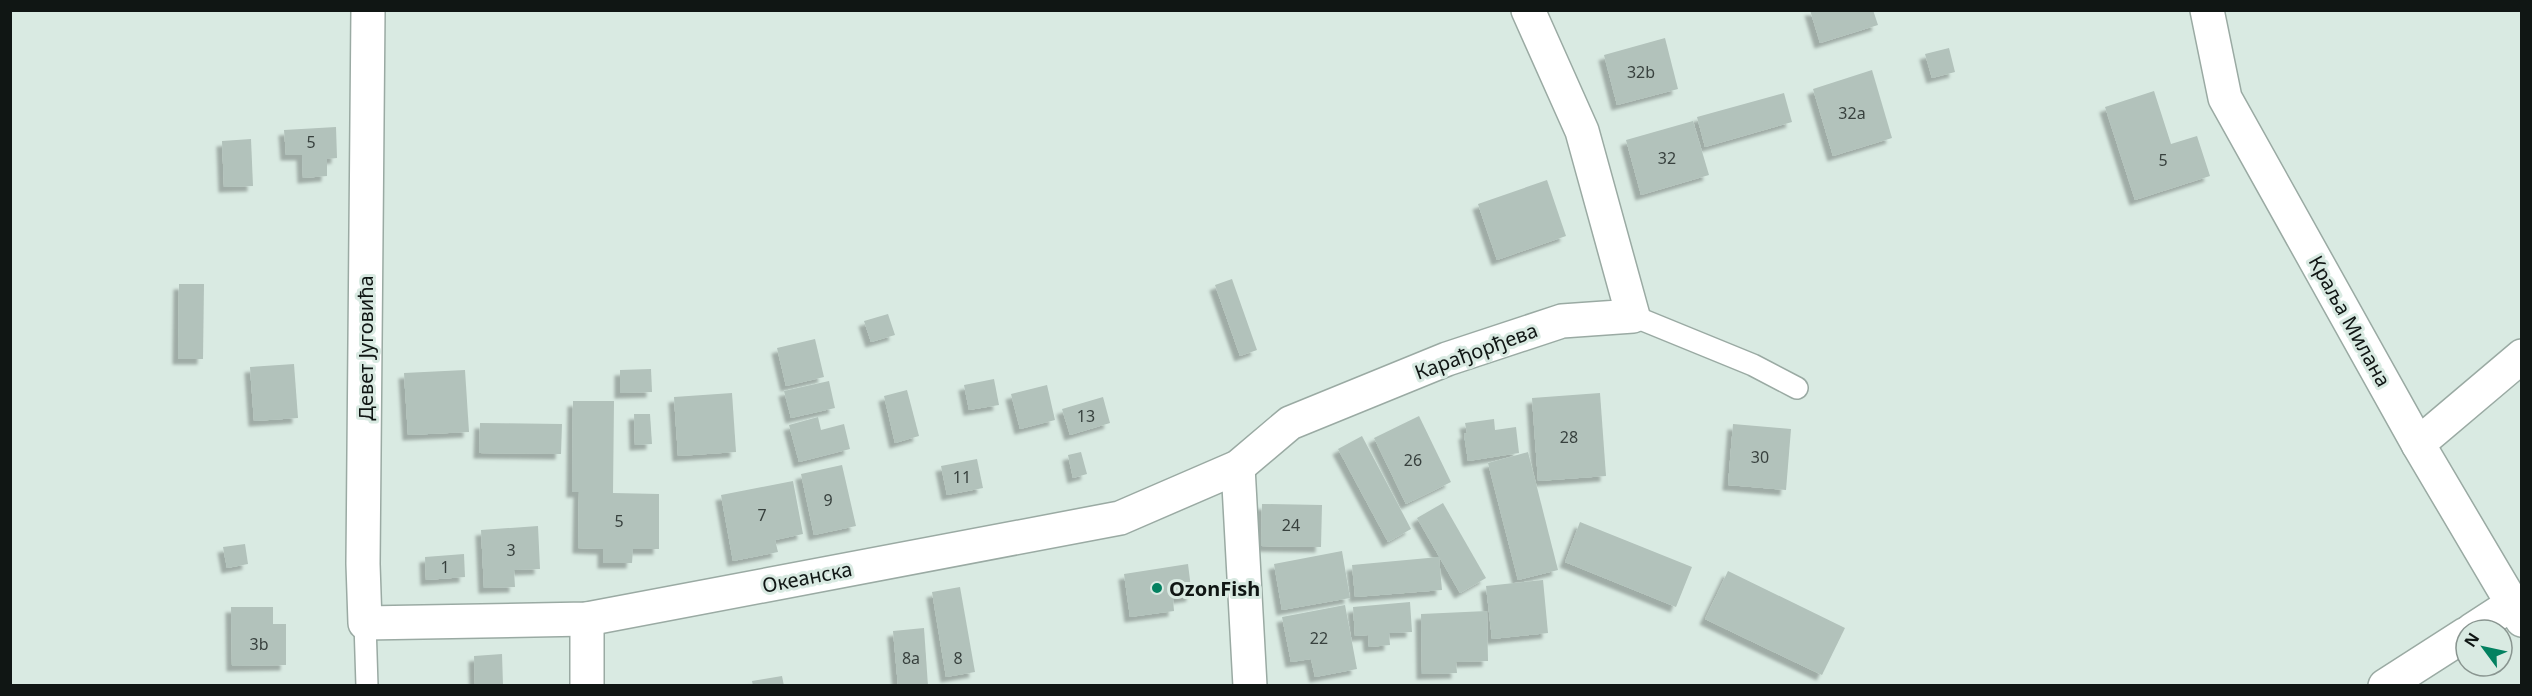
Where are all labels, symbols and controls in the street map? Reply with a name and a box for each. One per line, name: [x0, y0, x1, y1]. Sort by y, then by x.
house number: 32b: [1627, 61, 1655, 83]
house number: 32a: [1838, 102, 1866, 124]
house number: 5: [306, 131, 316, 153]
house number: 32: [1658, 147, 1676, 169]
house number: 5: [2158, 149, 2168, 171]
street label: Краља Милана: [2303, 251, 2397, 391]
street label: Девет Југовића: [352, 275, 379, 421]
street label: Карађорђева: [1411, 316, 1541, 386]
house number: 13: [1077, 405, 1095, 427]
house number: 28: [1560, 426, 1578, 448]
house number: 30: [1751, 446, 1769, 468]
house number: 26: [1404, 449, 1422, 471]
house number: 11: [953, 466, 971, 488]
house number: 9: [823, 489, 833, 511]
house number: 7: [757, 504, 767, 526]
house number: 5: [614, 510, 624, 532]
house number: 24: [1282, 514, 1300, 536]
house number: 3: [506, 539, 516, 561]
street label: Океанска: [760, 555, 854, 599]
house number: 1: [440, 556, 450, 578]
place label: OzonFish: [1169, 575, 1260, 602]
marker: OzonFish: [1150, 581, 1164, 595]
north arrow: [2454, 618, 2514, 678]
house number: 22: [1310, 627, 1328, 649]
text: N: [2459, 628, 2484, 651]
house number: 3b: [250, 633, 269, 655]
house number: 8a: [902, 647, 920, 669]
house number: 8: [953, 647, 963, 669]

